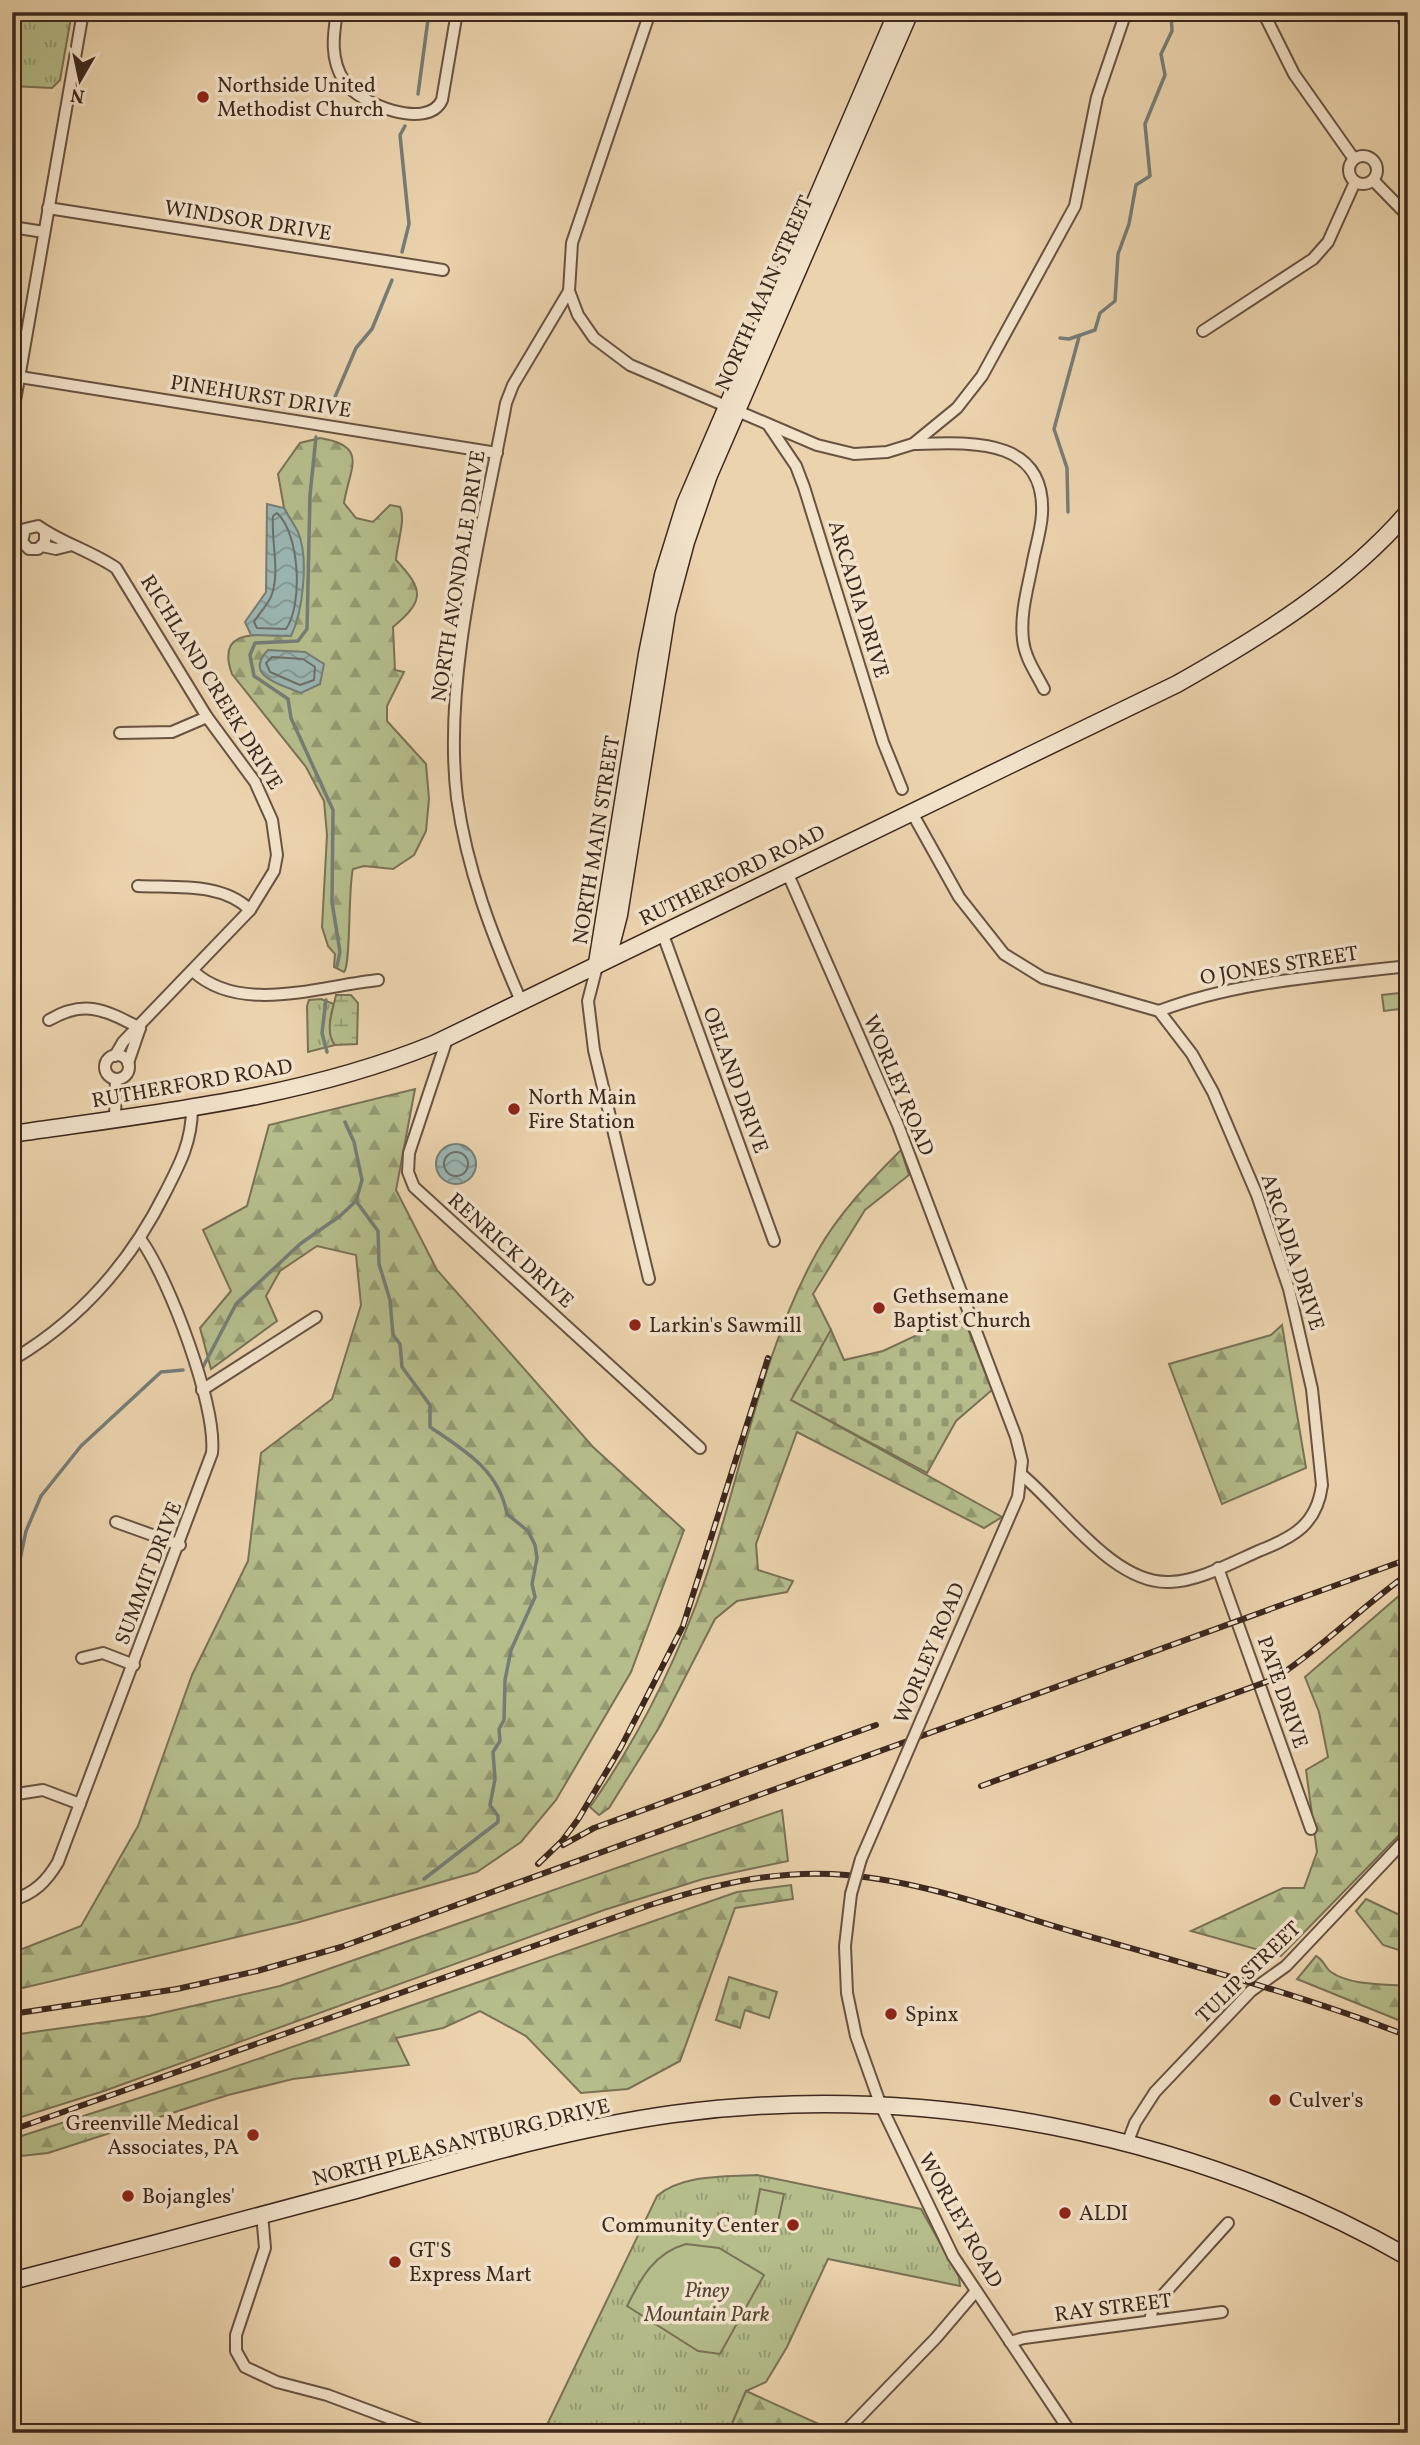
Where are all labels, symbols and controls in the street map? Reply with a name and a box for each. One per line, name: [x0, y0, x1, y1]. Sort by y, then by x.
north arrow: [46, 46, 116, 116]
place label: Northside United Methodist Church: [217, 72, 384, 125]
text: N: [69, 81, 87, 109]
marker: Northside United Methodist Church: [195, 89, 211, 105]
street label: NORTH MAIN STREET: [709, 191, 822, 396]
street label: WINDSOR DRIVE: [162, 194, 334, 249]
street label: PINEHURST DRIVE: [168, 369, 353, 426]
street label: NORTH AVONDALE DRIVE: [425, 448, 494, 704]
street label: ARCADIA DRIVE: [820, 517, 895, 682]
street label: RICHLAND CREEK DRIVE: [132, 570, 289, 796]
street label: NORTH MAIN STREET: [567, 734, 628, 947]
street label: RUTHERFORD ROAD: [635, 819, 830, 934]
street label: O JONES STREET: [1198, 940, 1360, 993]
street label: OELAND DRIVE: [695, 1003, 775, 1158]
street label: WORLEY ROAD: [855, 1011, 940, 1161]
street label: RUTHERFORD ROAD: [90, 1053, 295, 1116]
place label: North Main Fire Station: [528, 1084, 637, 1137]
marker: North Main Fire Station: [506, 1101, 522, 1117]
street label: ARCADIA DRIVE: [1253, 1170, 1331, 1335]
street label: RENRICK DRIVE: [441, 1187, 579, 1316]
place label: Gethsemane Baptist Church: [893, 1283, 1031, 1336]
marker: Gethsemane Baptist Church: [871, 1300, 887, 1316]
place label: Larkin's Sawmill: [649, 1312, 802, 1341]
marker: Larkin's Sawmill: [627, 1317, 643, 1333]
street label: SUMMIT DRIVE: [109, 1497, 190, 1650]
street label: WORLEY ROAD: [888, 1579, 973, 1729]
street label: PATE DRIVE: [1249, 1632, 1314, 1753]
street label: TULIP STREET: [1190, 1915, 1308, 2031]
place label: Spinx: [905, 2001, 958, 2030]
marker: Spinx: [883, 2006, 899, 2022]
place label: Culver's: [1289, 2087, 1364, 2116]
street label: NORTH PLEASANTBURG DRIVE: [310, 2092, 613, 2195]
marker: Culver's: [1267, 2092, 1283, 2108]
place label: Greenville Medical Associates, PA: [66, 2110, 239, 2163]
marker: Greenville Medical Associates, PA: [245, 2127, 261, 2143]
street label: WORLEY ROAD: [910, 2148, 1009, 2294]
place label: Bojangles': [142, 2183, 235, 2212]
marker: Bojangles': [120, 2188, 136, 2204]
place label: ALDI: [1079, 2200, 1128, 2229]
marker: ALDI: [1057, 2205, 1073, 2221]
place label: Community Center: [602, 2212, 779, 2241]
marker: Community Center: [785, 2217, 801, 2233]
place label: GT'S Express Mart: [409, 2237, 532, 2290]
marker: GT'S Express Mart: [387, 2254, 403, 2270]
park label: Piney Mountain Park: [643, 2277, 770, 2330]
street label: RAY STREET: [1053, 2287, 1174, 2330]

